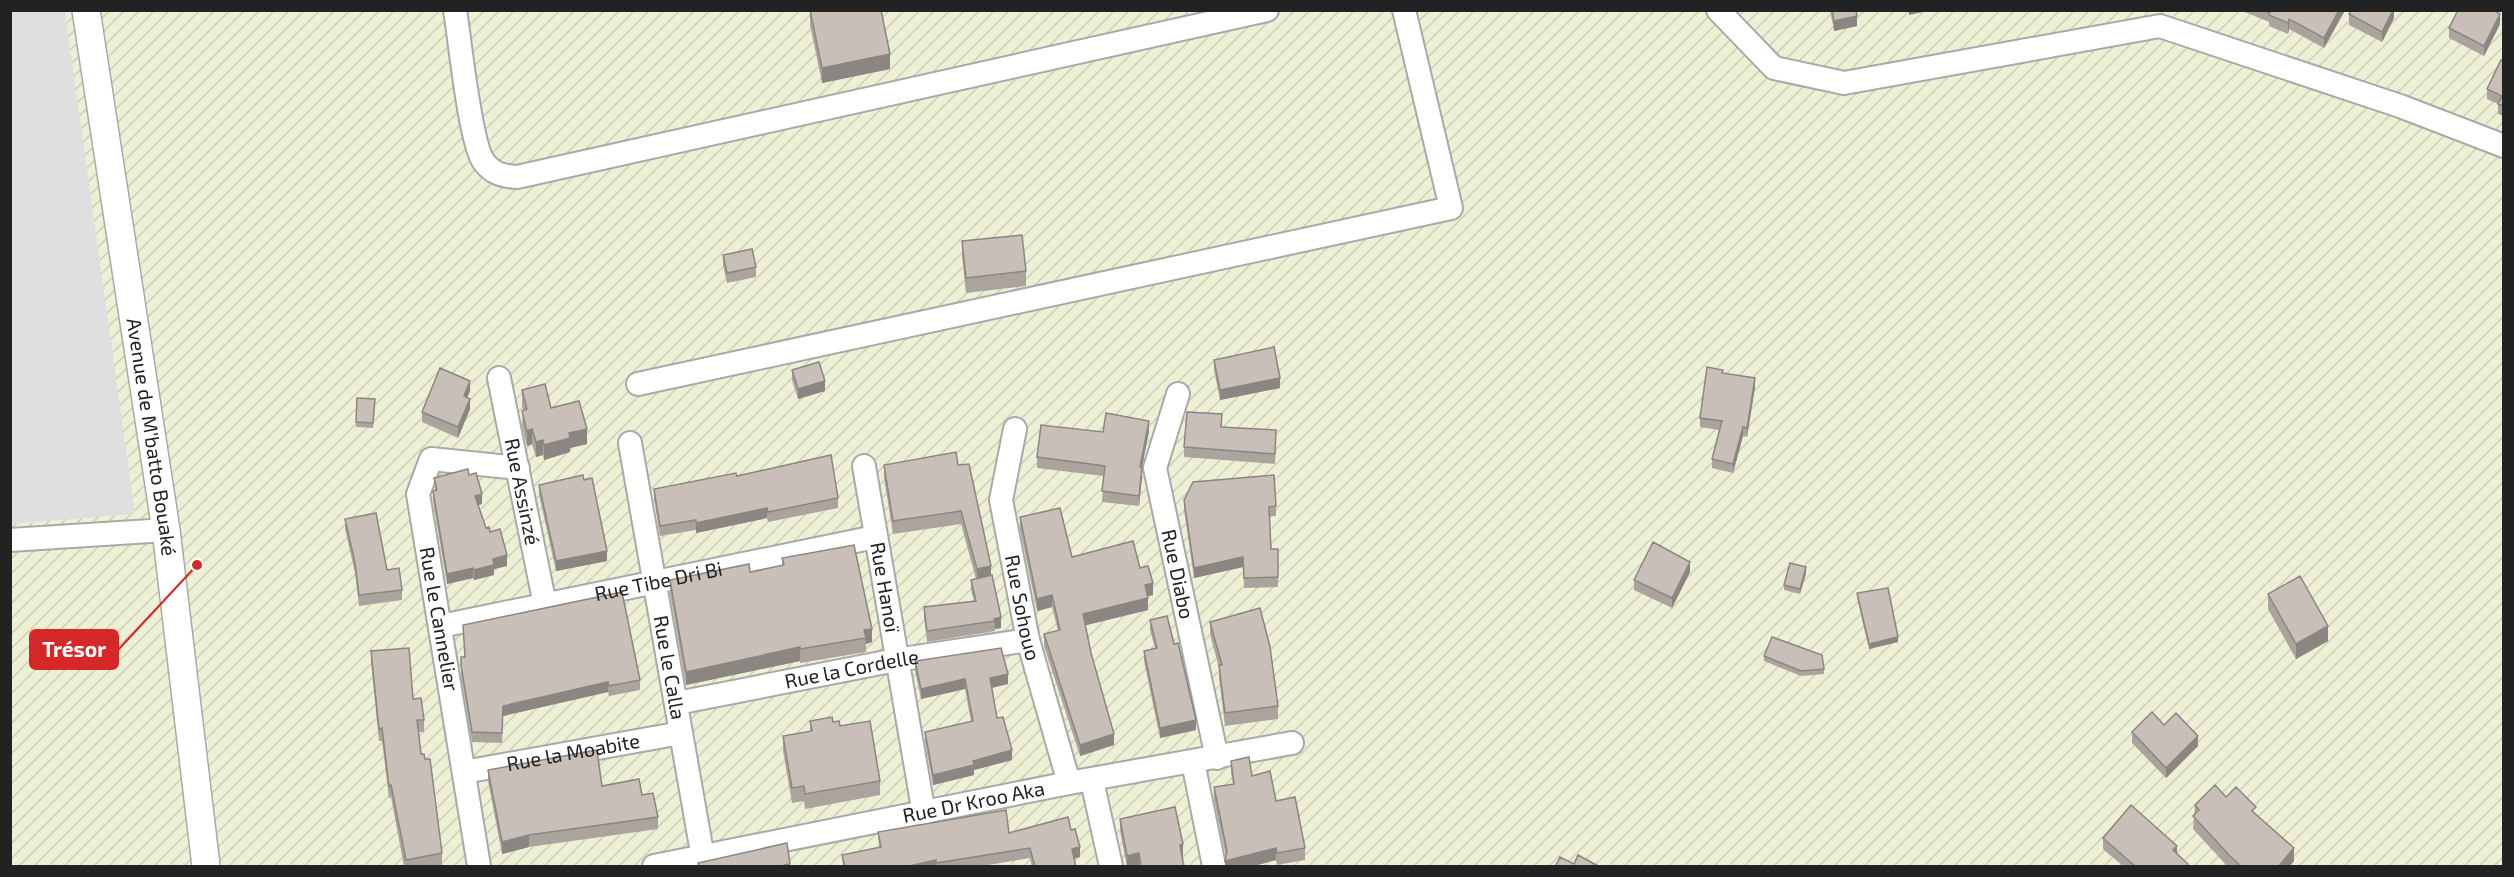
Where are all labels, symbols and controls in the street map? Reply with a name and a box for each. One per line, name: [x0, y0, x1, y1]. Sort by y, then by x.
street label: Avenue de M'batto Bouaké: [123, 316, 182, 557]
street label: Rue Assinzé: [500, 436, 546, 547]
street label: Rue Diabo: [1157, 527, 1200, 621]
street label: Rue Hanoï: [866, 540, 906, 635]
street label: Rue le Cannelier: [415, 545, 464, 693]
street label: Rue Sohouo: [1001, 552, 1046, 663]
street label: Rue Tibe Dri Bi: [592, 556, 724, 605]
street label: Rue le Calla: [650, 613, 691, 721]
callout: Trésor: [30, 630, 118, 669]
text: Trésor: [42, 636, 106, 661]
street label: Rue la Cordelle: [782, 644, 920, 693]
street label: Rue la Moabite: [504, 728, 642, 775]
street label: Rue Dr Kroo Aka: [900, 775, 1047, 827]

